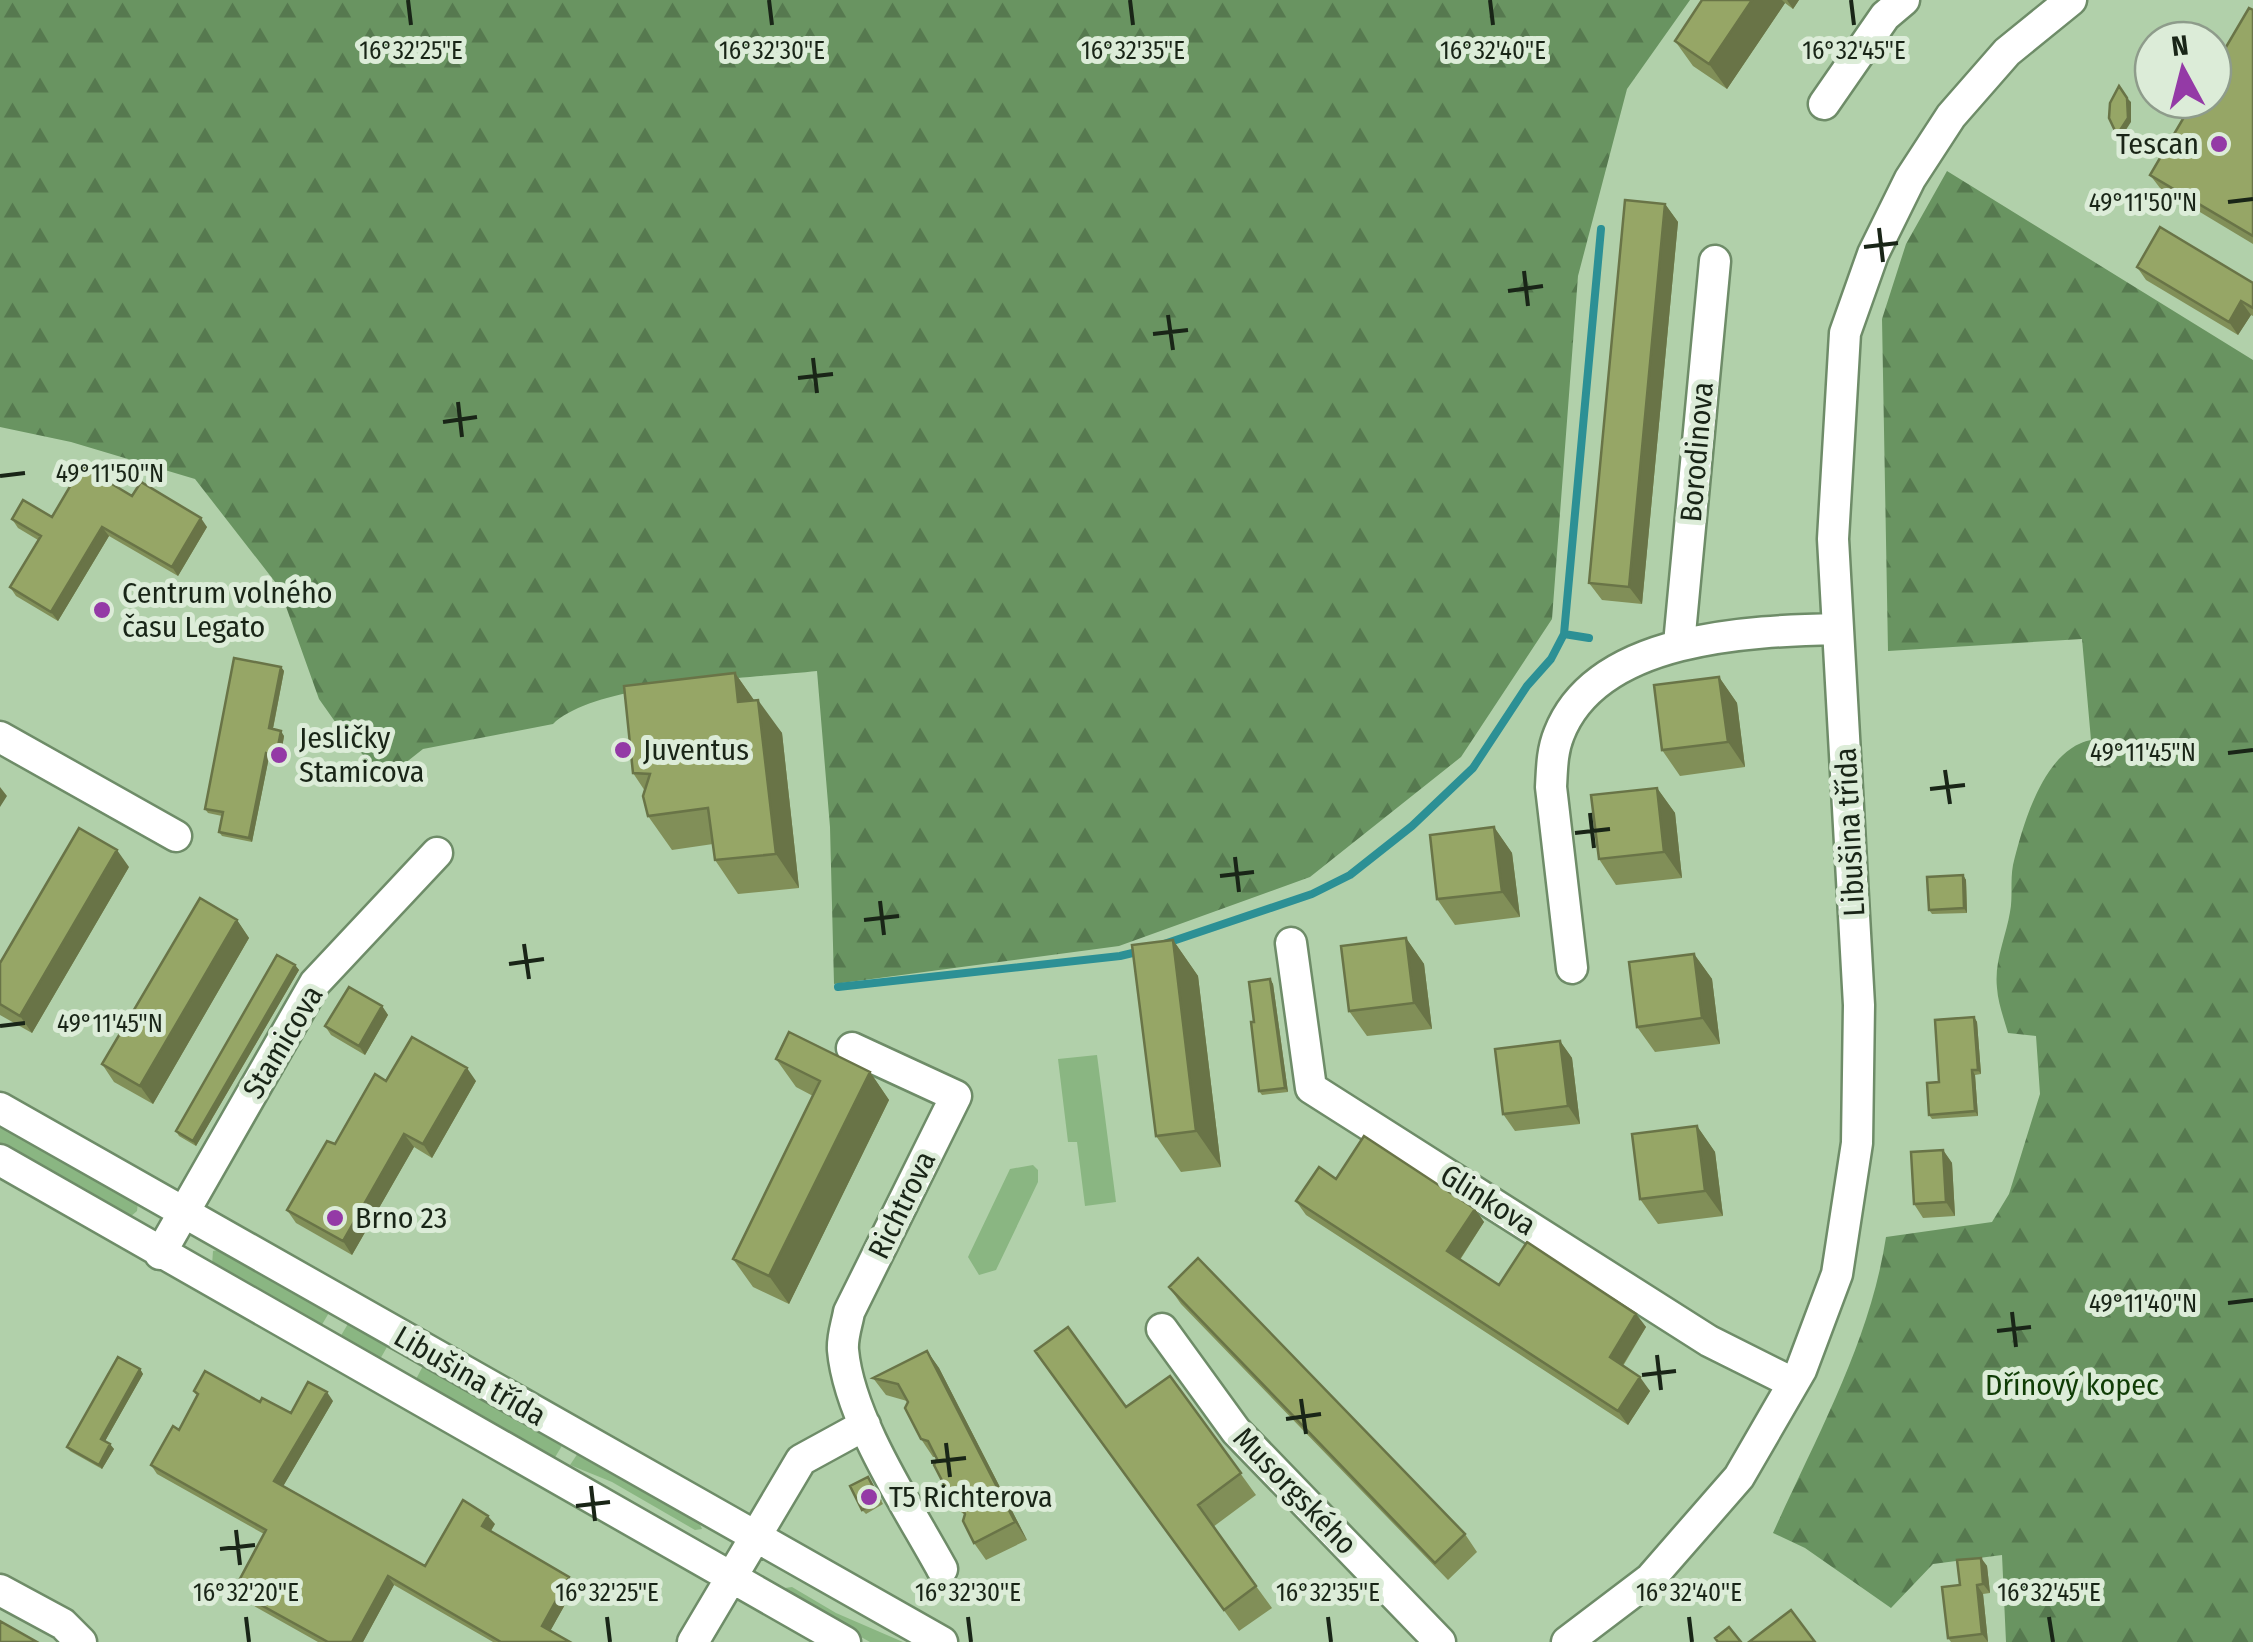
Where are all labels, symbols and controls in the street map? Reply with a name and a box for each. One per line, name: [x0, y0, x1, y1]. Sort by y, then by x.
north arrow: [2133, 20, 2233, 120]
text: N: [2170, 28, 2190, 63]
text: 16°32'25"E: [359, 36, 463, 66]
text: 16°32'30"E: [719, 36, 825, 66]
text: 16°32'35"E: [1081, 36, 1185, 66]
text: 16°32'40"E: [1440, 36, 1546, 66]
text: 16°32'45"E: [1802, 36, 1906, 66]
place label: Tescan: [2116, 126, 2199, 162]
marker: Tescan: [2208, 133, 2230, 155]
text: 49°11'50"N: [2089, 188, 2197, 218]
street label: Borodinova: [1673, 381, 1721, 523]
text: 49°11'50"N: [56, 459, 164, 489]
place label: Centrum volného času Legato: [122, 575, 333, 645]
marker: Centrum volného času Legato: [91, 599, 113, 621]
place label: Jesličky Stamicova: [299, 720, 424, 790]
place label: Juventus: [643, 732, 749, 768]
text: 49°11'45"N: [2090, 738, 2196, 768]
marker: Juventus: [612, 739, 634, 761]
marker: Jesličky Stamicova: [268, 744, 290, 766]
street label: Libušina třída: [1828, 747, 1872, 917]
street label: Stamicova: [235, 979, 331, 1105]
text: 49°11'45"N: [57, 1009, 163, 1039]
street label: Richtrova: [861, 1145, 943, 1265]
street label: Glinkova: [1434, 1157, 1542, 1243]
place label: Brno 23: [355, 1200, 447, 1236]
marker: Brno 23: [324, 1207, 346, 1229]
text: 49°11'40"N: [2089, 1289, 2197, 1319]
street label: Libušina třída: [388, 1318, 552, 1434]
park label: Dřínový kopec: [1985, 1367, 2159, 1403]
street label: Musorgského: [1226, 1420, 1364, 1562]
place label: T5 Richterova: [889, 1479, 1053, 1515]
marker: T5 Richterova: [858, 1486, 880, 1508]
text: 16°32'20"E: [193, 1578, 299, 1608]
text: 16°32'25"E: [555, 1578, 659, 1608]
text: 16°32'30"E: [915, 1578, 1021, 1608]
text: 16°32'35"E: [1276, 1578, 1380, 1608]
text: 16°32'40"E: [1636, 1578, 1742, 1608]
text: 16°32'45"E: [1997, 1578, 2101, 1608]

